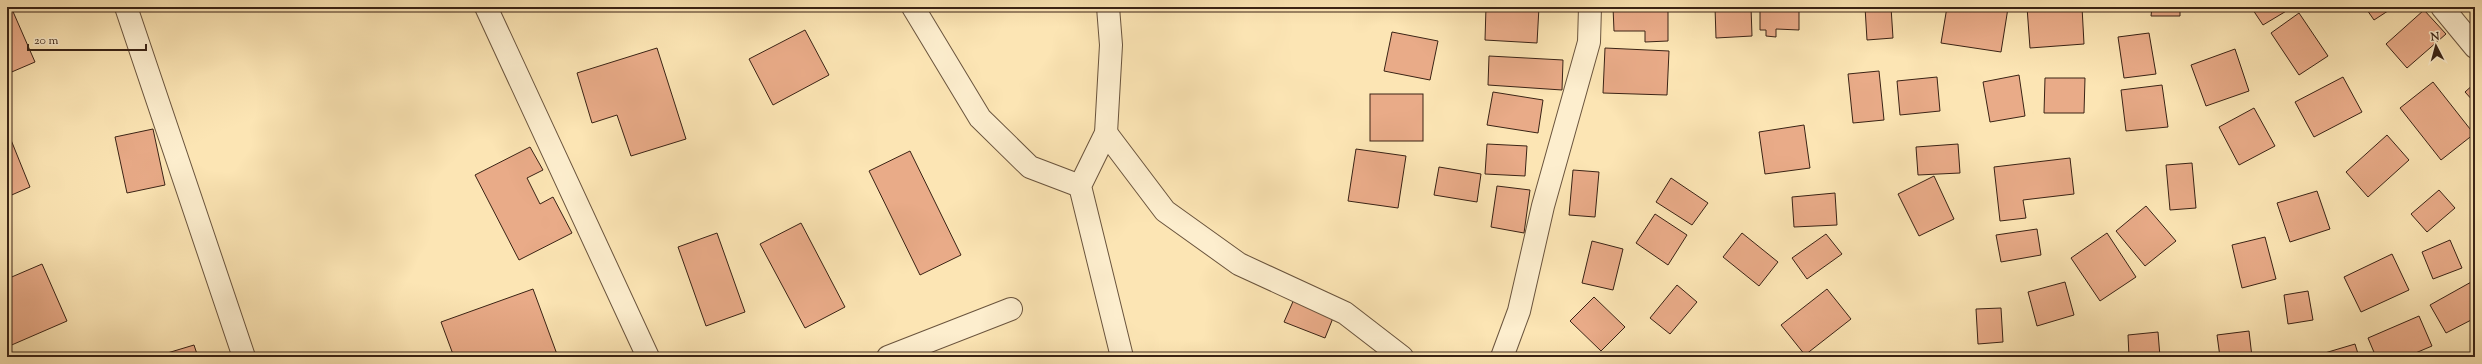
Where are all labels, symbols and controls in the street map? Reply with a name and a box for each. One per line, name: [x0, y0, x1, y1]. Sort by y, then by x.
scale bar: [28, 26, 146, 52]
north arrow: [2416, 26, 2456, 66]
text: N: [2429, 29, 2440, 46]
text: 20 m: [34, 32, 59, 50]

